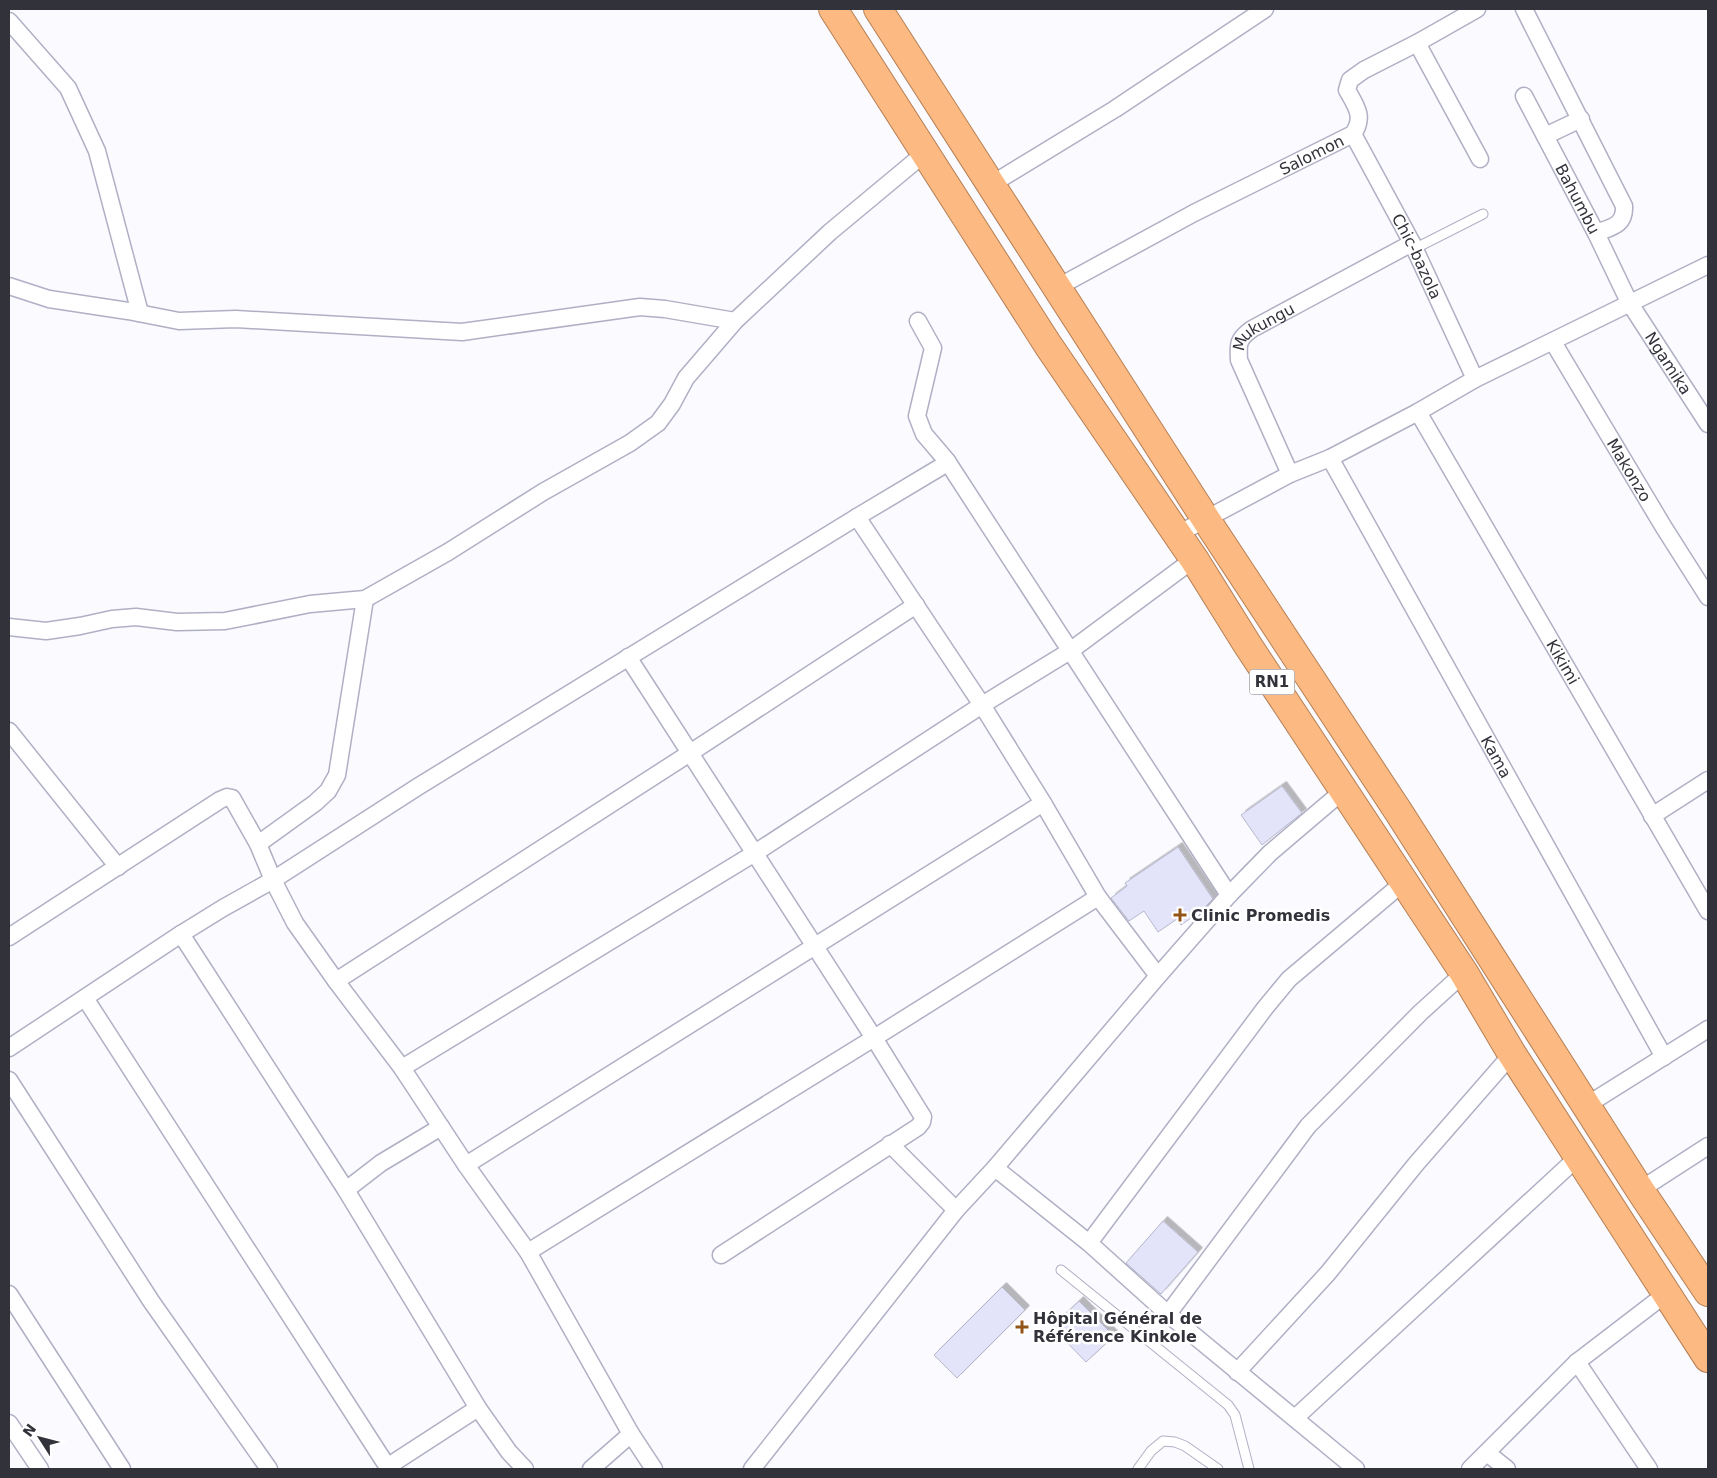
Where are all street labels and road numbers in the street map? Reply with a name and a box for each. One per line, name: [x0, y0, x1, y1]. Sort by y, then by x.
street label: Salomon: [1276, 131, 1347, 179]
street label: Bahumbu: [1552, 160, 1604, 237]
street label: Chic-bazola: [1388, 210, 1446, 302]
street label: Mukungu: [1228, 299, 1298, 353]
street label: Ngamika: [1641, 328, 1696, 398]
street label: Makonzo: [1603, 435, 1656, 505]
street label: Kikimi: [1543, 636, 1584, 688]
road number: RN1: [1250, 670, 1294, 694]
street label: Kama: [1477, 732, 1516, 781]

